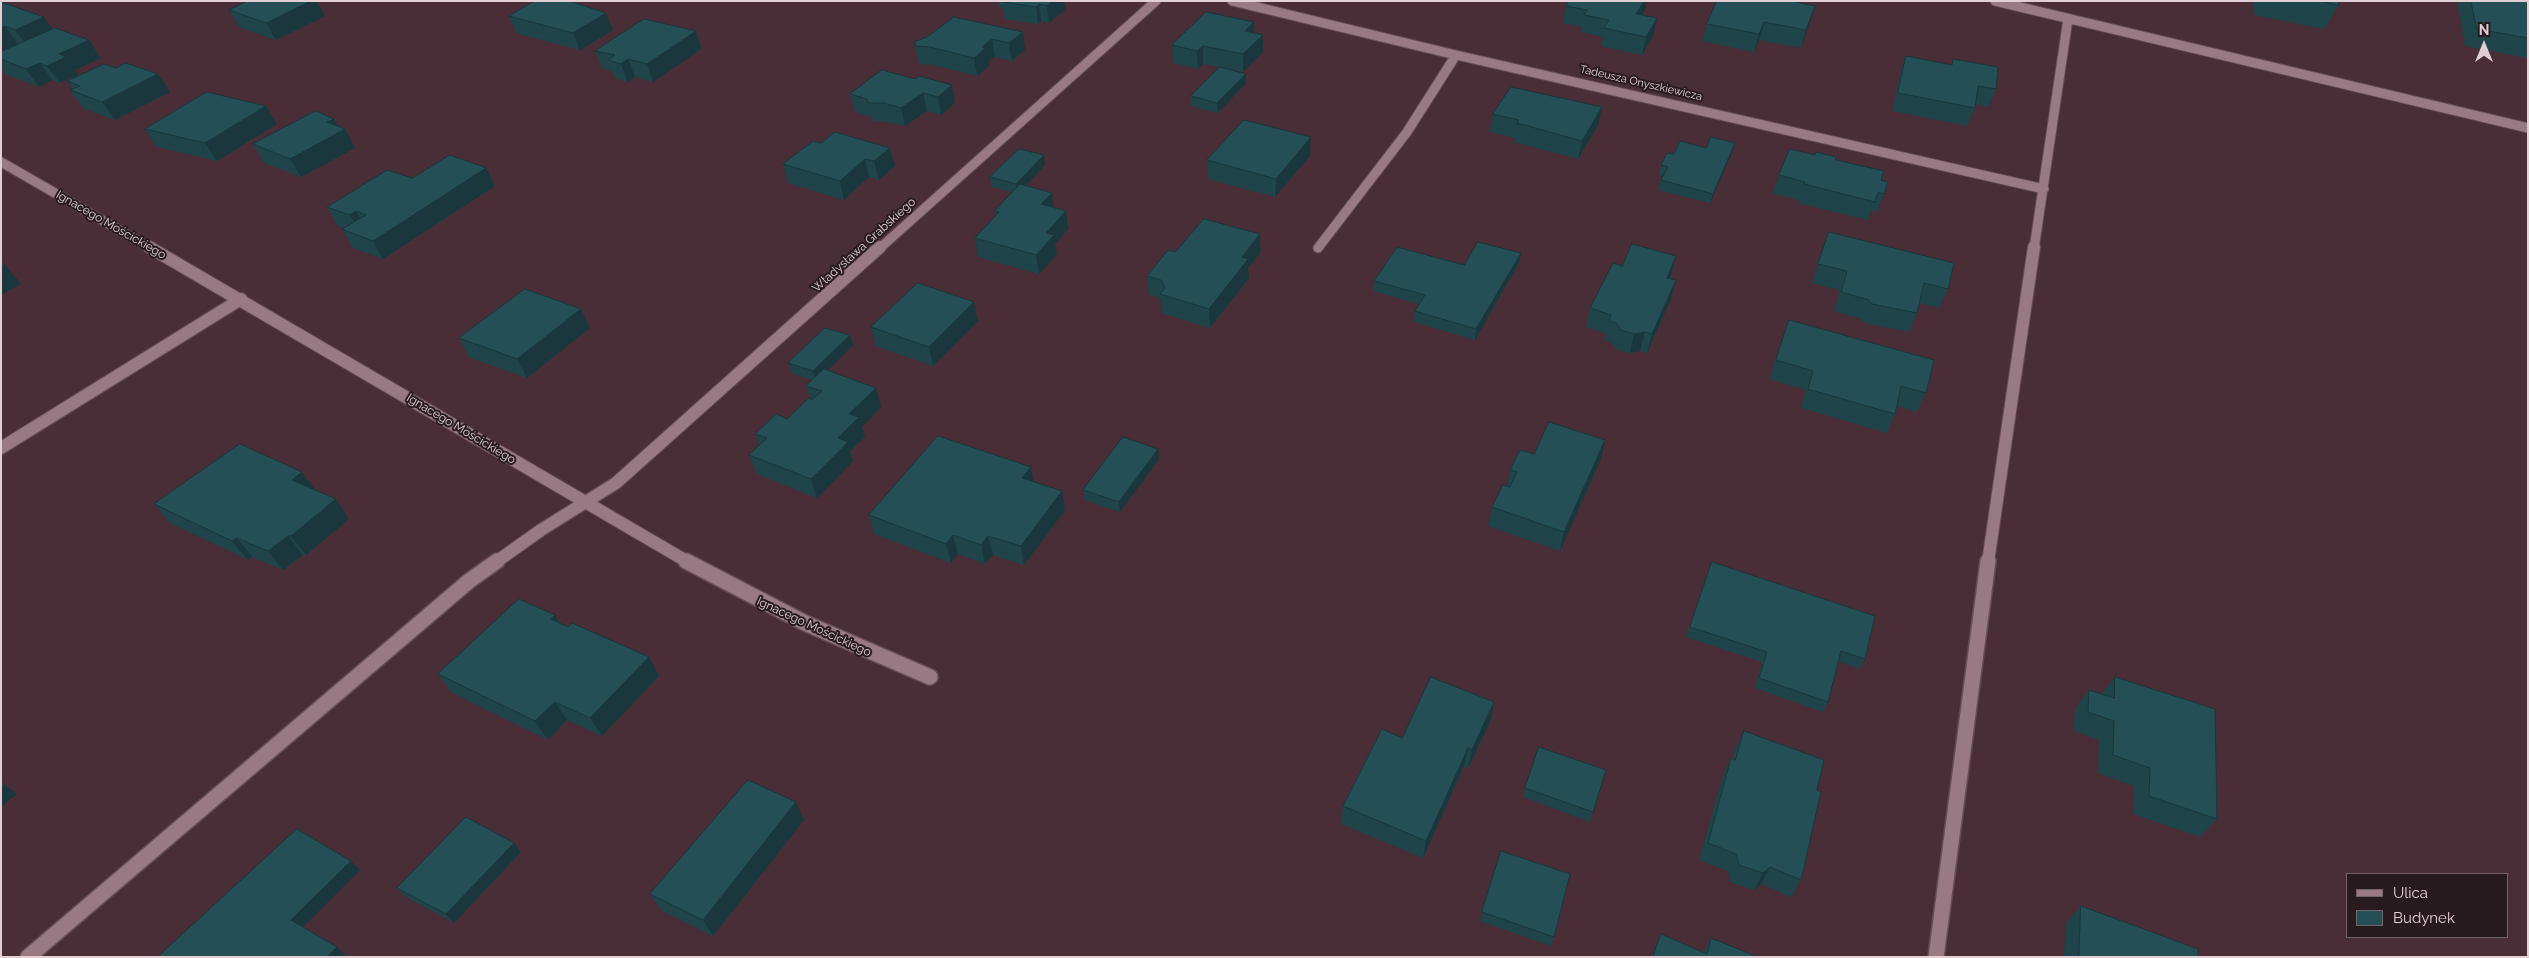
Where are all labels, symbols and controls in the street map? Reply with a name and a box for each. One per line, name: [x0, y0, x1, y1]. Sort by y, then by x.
north arrow: [2459, 20, 2509, 70]
text: N: [2479, 22, 2489, 38]
street label: Tadeusza Onyszkiewicza: [1578, 62, 1704, 104]
street label: Ignacego Mościckiego: [53, 188, 169, 262]
street label: Władysława Grabskiego: [809, 195, 919, 295]
street label: Ignacego Mościckiego: [404, 391, 518, 467]
street label: Ignacego Mościckiego: [754, 594, 874, 660]
legend: [2346, 873, 2509, 938]
text: Ulica: [2393, 884, 2428, 902]
text: Budynek: [2393, 909, 2455, 927]

